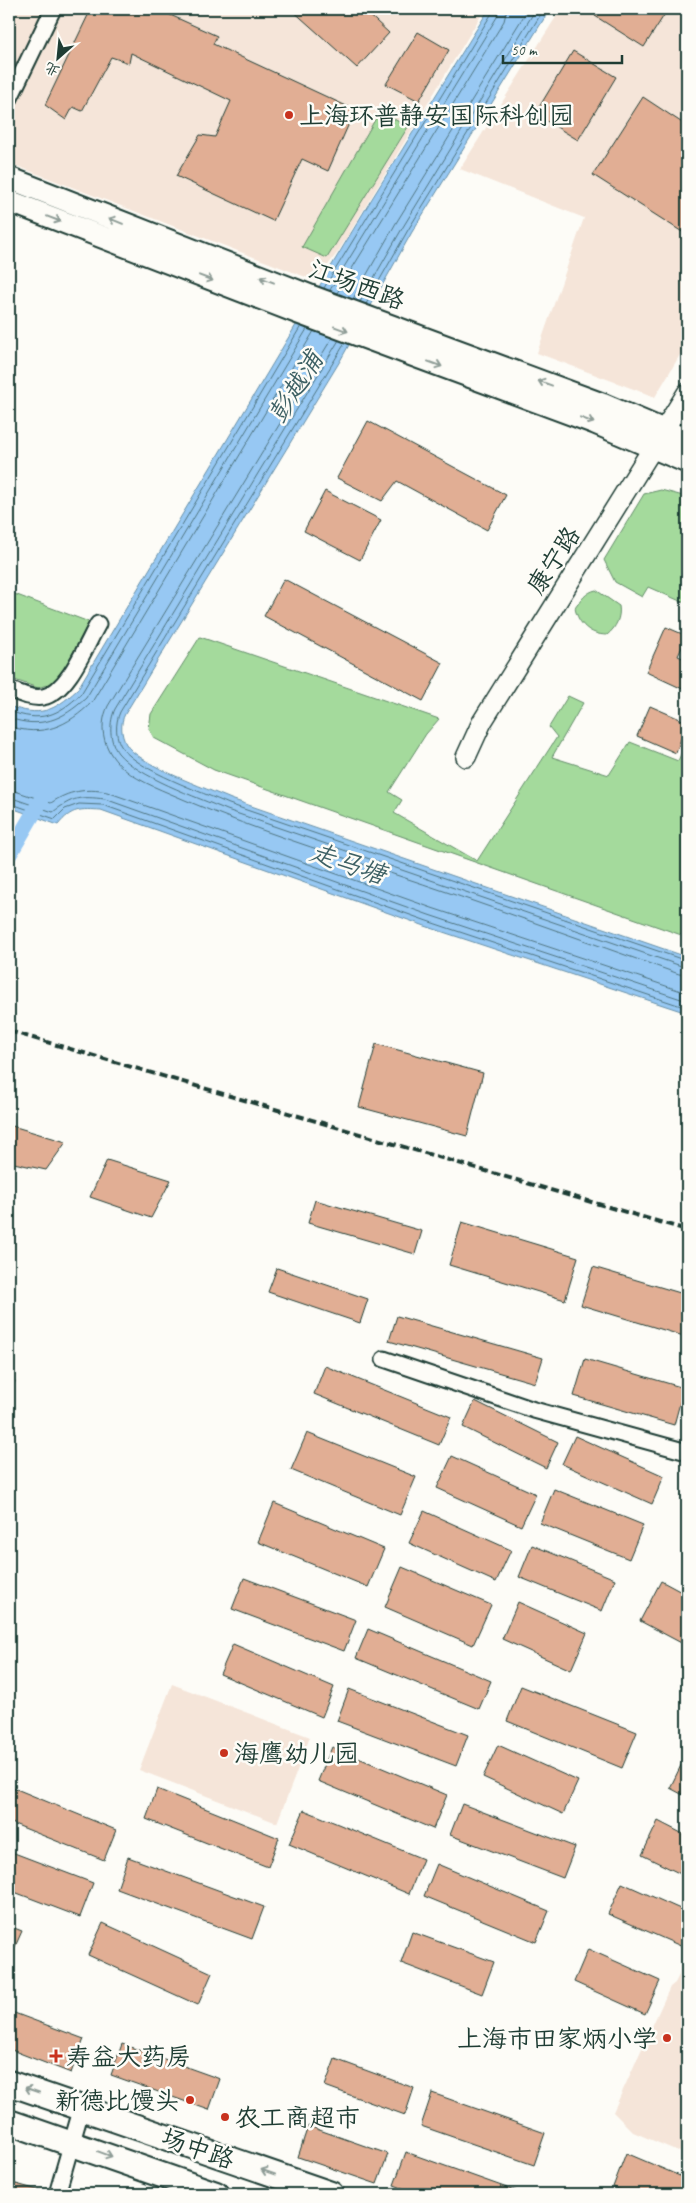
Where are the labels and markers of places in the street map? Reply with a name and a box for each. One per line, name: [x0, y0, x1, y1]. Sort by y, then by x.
place label: 上海环普静安国际科创园: [299, 100, 574, 132]
marker: 上海环普静安国际科创园: [283, 109, 295, 121]
place label: 海鹰幼儿园: [234, 1738, 359, 1770]
marker: 海鹰幼儿园: [218, 1747, 230, 1759]
place label: 上海市田家炳小学: [457, 2023, 657, 2055]
marker: 上海市田家炳小学: [661, 2032, 673, 2044]
place label: 寿益大药房: [66, 2041, 191, 2073]
marker: 寿益大药房: [50, 2050, 62, 2062]
place label: 新德比馒头: [55, 2085, 180, 2117]
marker: 新德比馒头: [184, 2094, 196, 2106]
place label: 农工商超市: [235, 2102, 360, 2134]
marker: 农工商超市: [219, 2111, 231, 2123]

